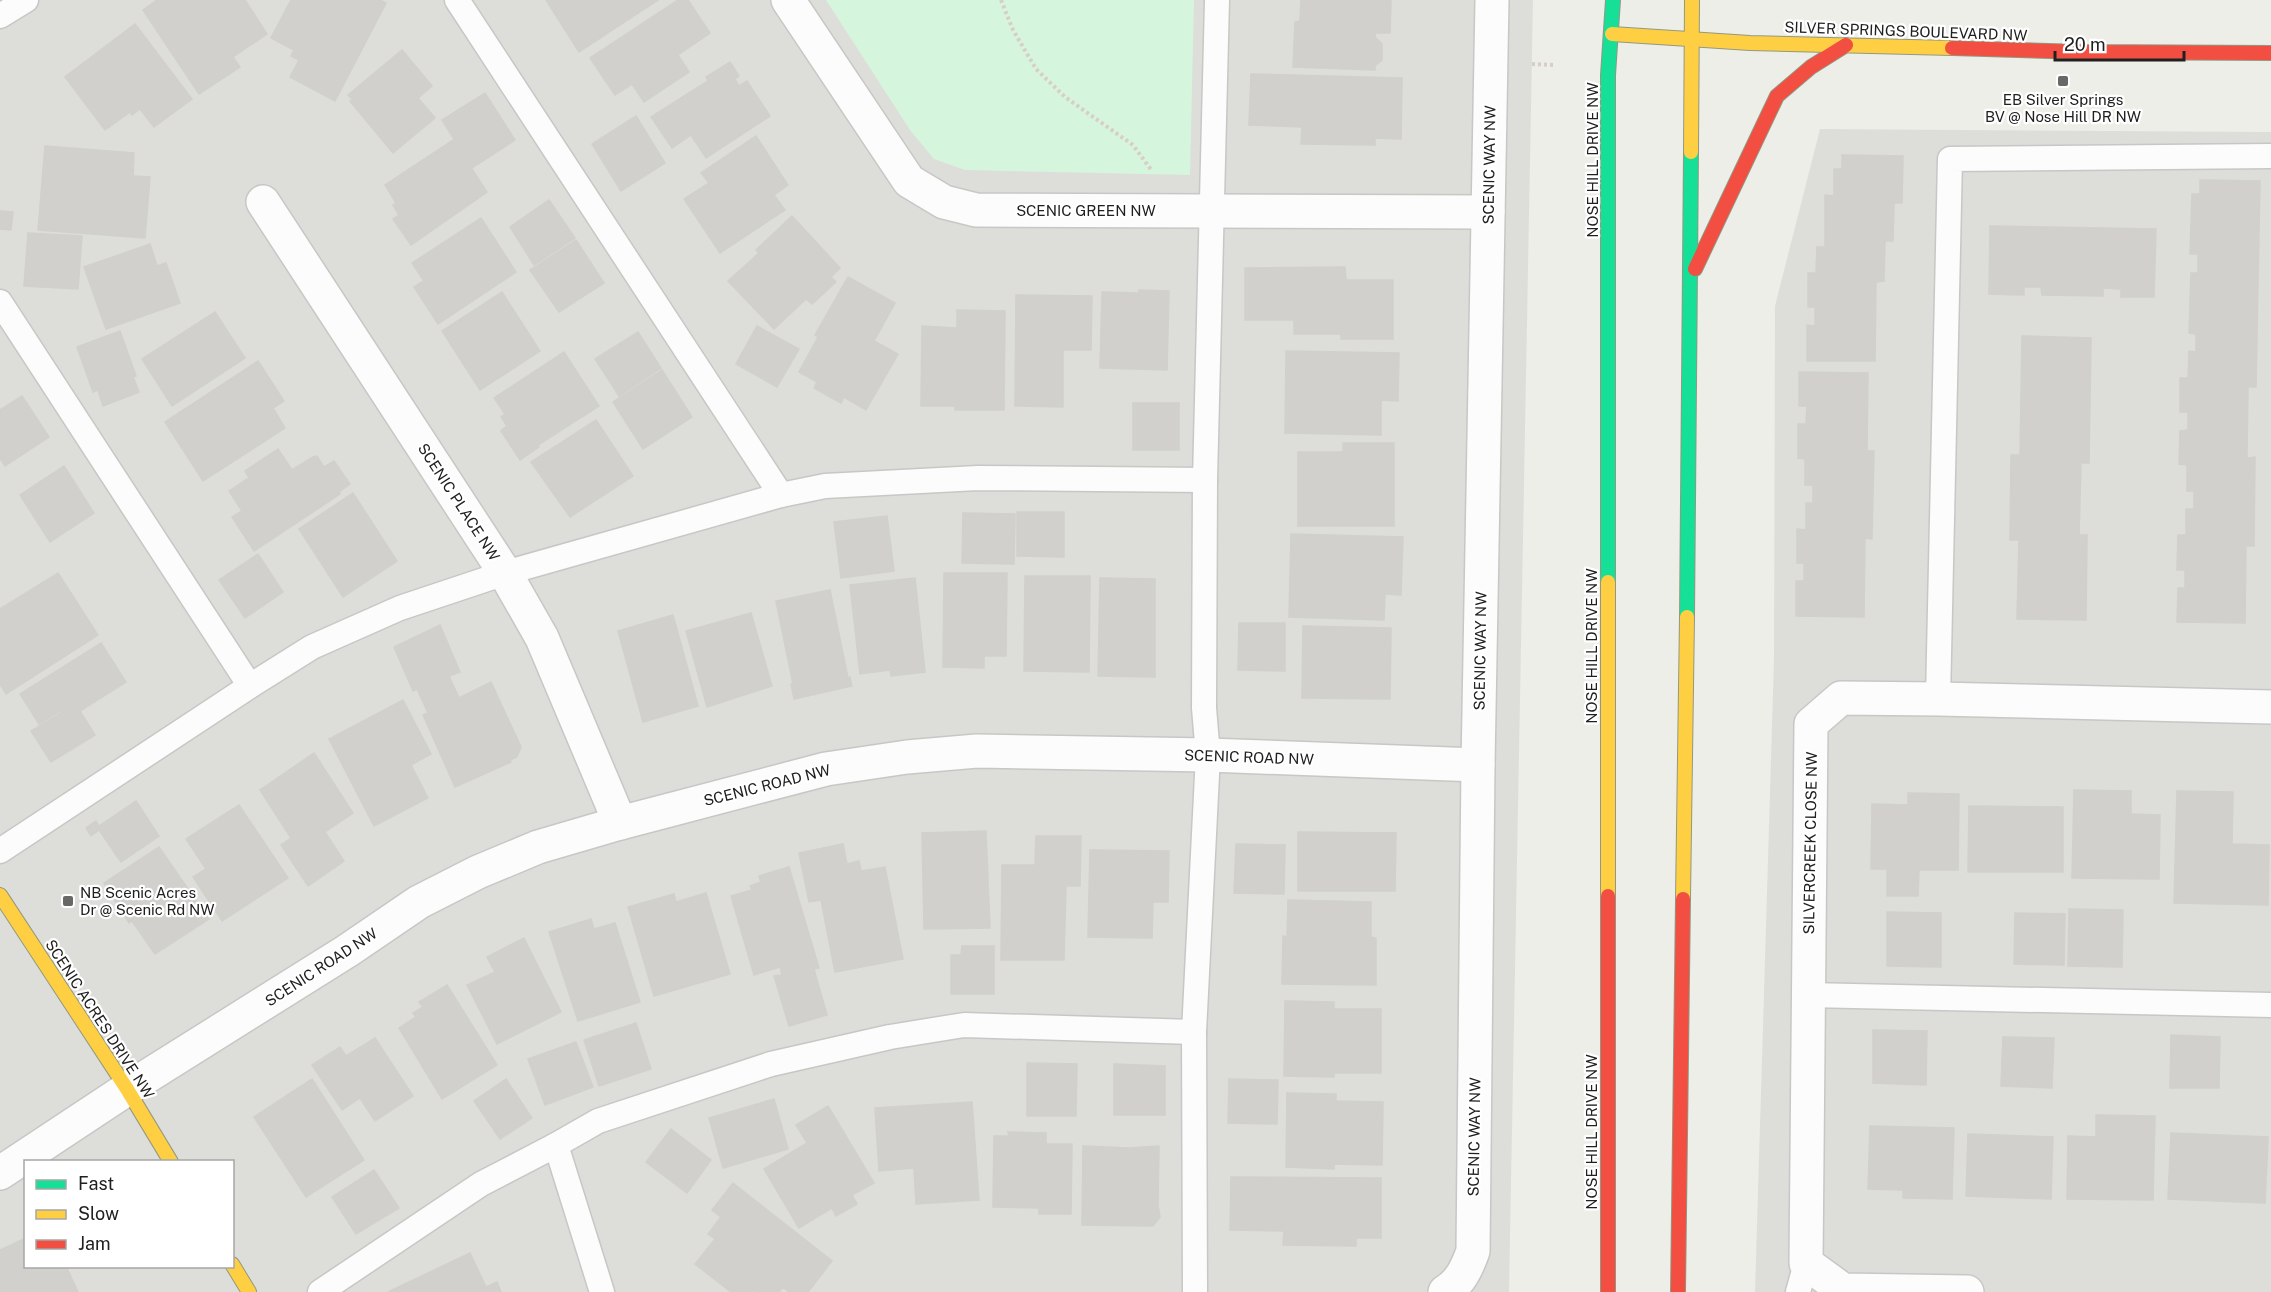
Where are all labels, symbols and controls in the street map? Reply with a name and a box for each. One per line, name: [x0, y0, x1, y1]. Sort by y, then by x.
street label: SILVER SPRINGS BOULEVARD NW: [1784, 18, 2028, 44]
scale bar: [2055, 24, 2184, 62]
text: 20 m: [2064, 34, 2106, 55]
marker: EB Silver Springs BV @ Nose Hill DR NW: [2056, 74, 2070, 88]
street label: NOSE HILL DRIVE NW: [1584, 82, 1601, 238]
place label: EB Silver Springs BV @ Nose Hill DR NW: [1985, 91, 2141, 125]
street label: SCENIC WAY NW: [1479, 105, 1499, 225]
street label: SCENIC GREEN NW: [1016, 202, 1156, 219]
street label: SCENIC PLACE NW: [415, 440, 503, 564]
street label: NOSE HILL DRIVE NW: [1583, 568, 1600, 724]
street label: SCENIC WAY NW: [1470, 591, 1490, 711]
street label: SCENIC ROAD NW: [1184, 746, 1314, 768]
street label: SILVERCREEK CLOSE NW: [1800, 751, 1820, 935]
street label: SCENIC ROAD NW: [702, 761, 832, 809]
place label: NB Scenic Acres Dr @ Scenic Rd NW: [80, 884, 215, 918]
marker: NB Scenic Acres Dr @ Scenic Rd NW: [61, 894, 75, 908]
street label: SCENIC ROAD NW: [262, 924, 380, 1010]
street label: SCENIC ACRES DRIVE NW: [42, 936, 158, 1102]
street label: NOSE HILL DRIVE NW: [1583, 1054, 1600, 1210]
street label: SCENIC WAY NW: [1464, 1077, 1484, 1197]
legend: [24, 1160, 234, 1268]
text: Fast: [78, 1173, 114, 1194]
text: Slow: [78, 1203, 119, 1224]
text: Jam: [78, 1233, 111, 1254]

